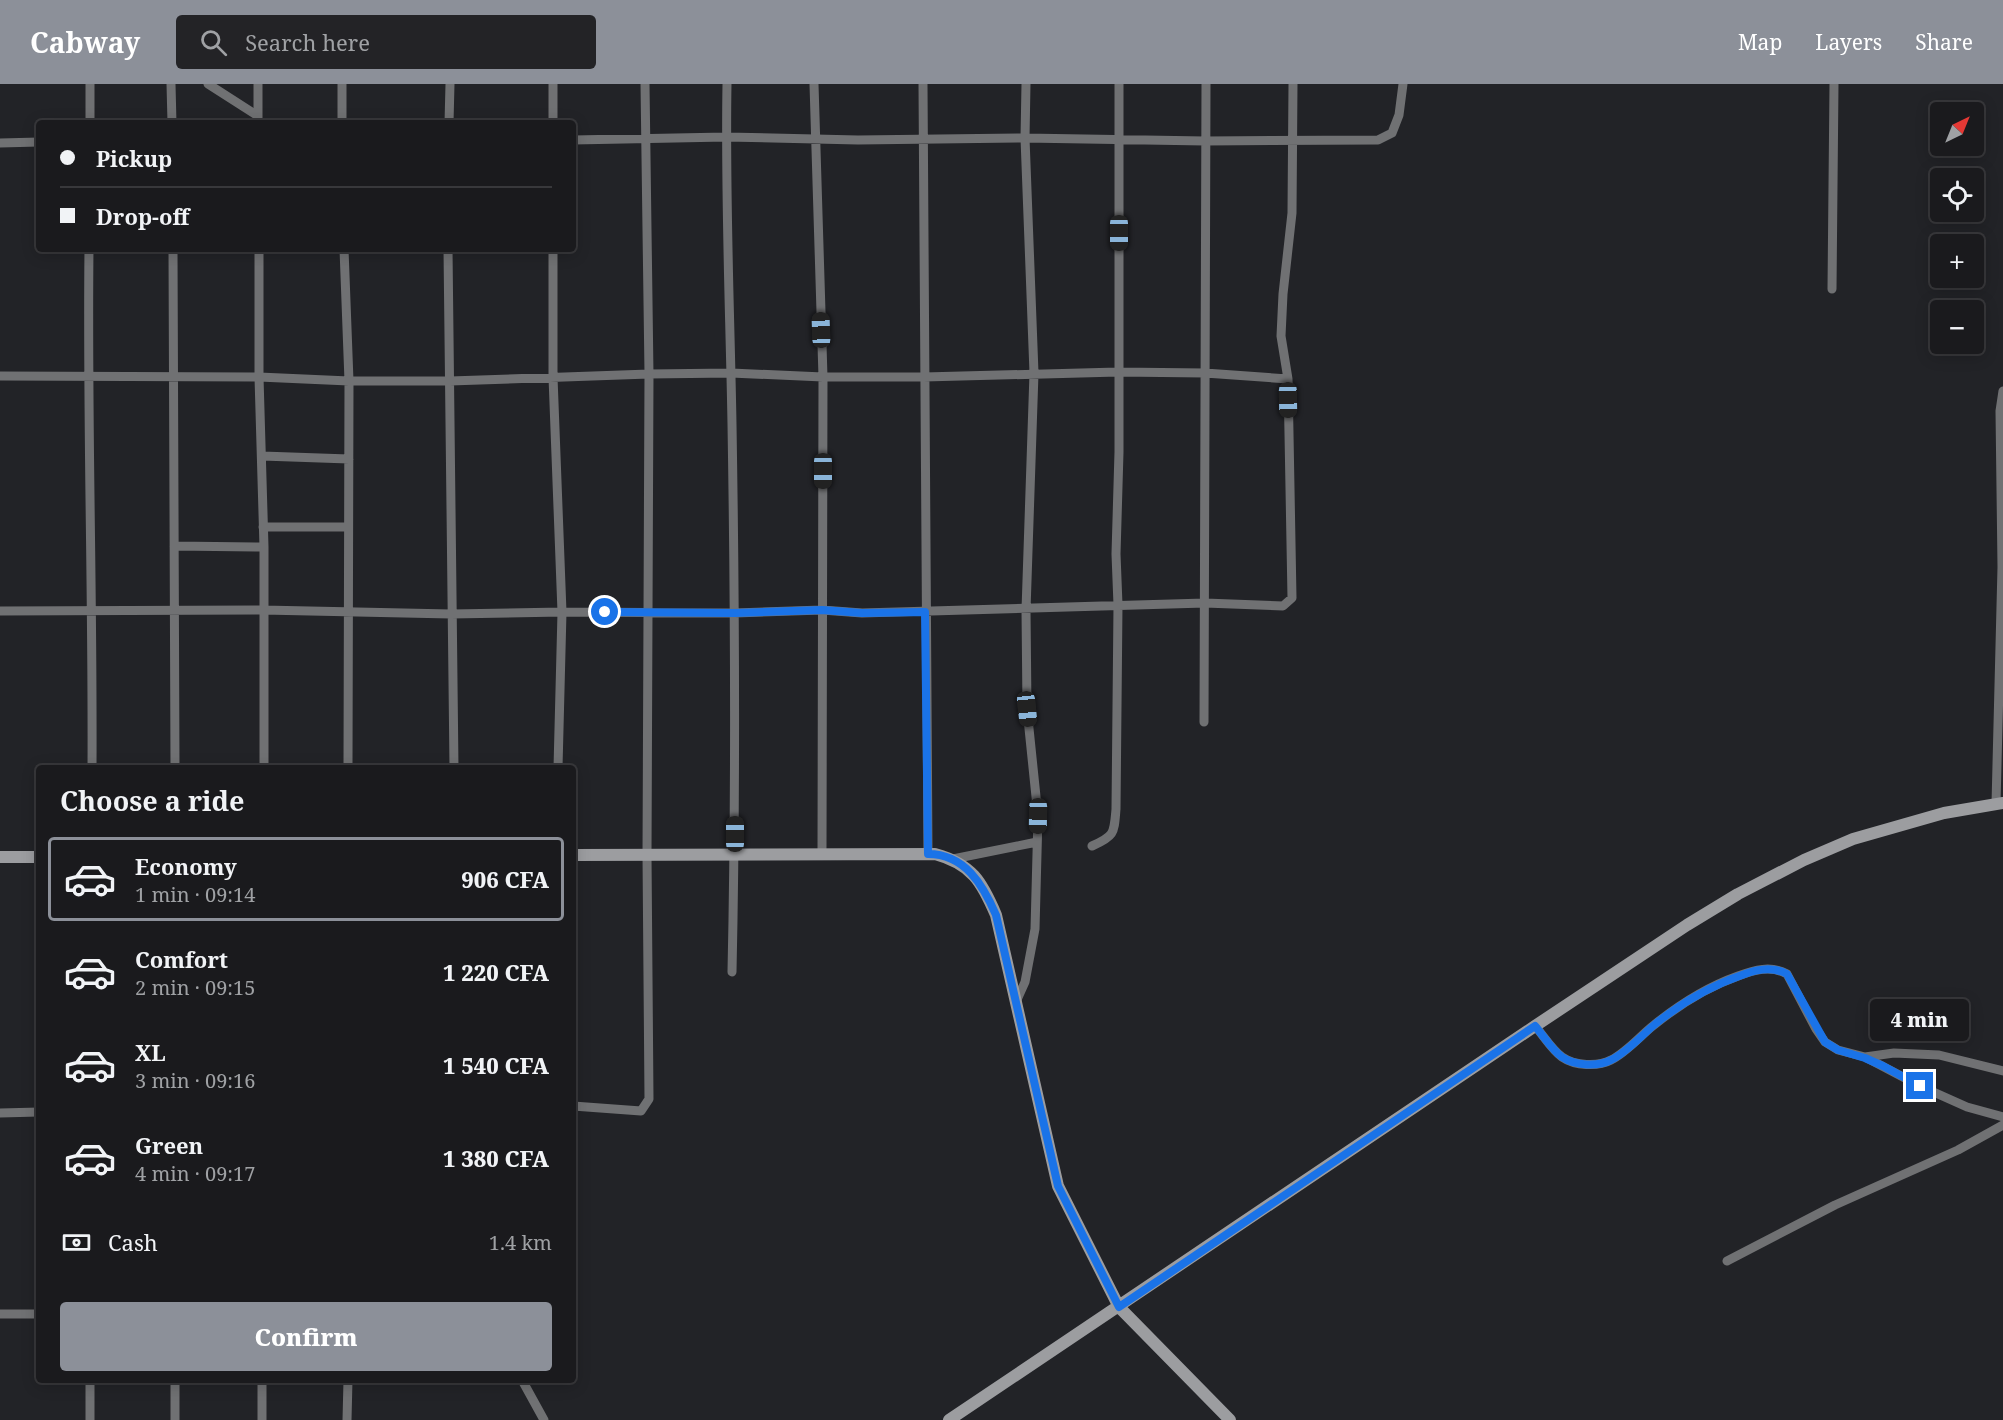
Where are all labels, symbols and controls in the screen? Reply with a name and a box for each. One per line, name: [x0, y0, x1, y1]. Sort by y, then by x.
search box: [176, 15, 596, 69]
text: Cabway: [30, 23, 140, 61]
icon: search: [197, 26, 230, 59]
text: Search here: [245, 27, 370, 57]
text: Map: [1738, 28, 1782, 56]
text: Layers: [1815, 28, 1882, 56]
text: Share: [1915, 28, 1973, 56]
north arrow: [1930, 102, 1984, 156]
map controls: [1930, 102, 1984, 354]
text: Pickup: [96, 143, 172, 173]
button: locate: [1930, 168, 1984, 222]
text: Drop-off: [96, 201, 189, 231]
car: [1110, 215, 1128, 251]
button: +: [1930, 234, 1984, 288]
button: −: [1930, 300, 1984, 354]
car: [811, 312, 831, 348]
car: [1279, 382, 1297, 418]
car: [814, 453, 832, 489]
route start: [591, 598, 618, 625]
car: [1016, 690, 1038, 728]
text: Choose a ride: [60, 782, 245, 819]
car: [1029, 798, 1047, 834]
car: [726, 816, 744, 852]
text: Economy: [135, 851, 237, 881]
icon: car: [63, 852, 117, 906]
text: 906 CFA: [461, 864, 549, 894]
text: 1 min · 09:14: [135, 881, 255, 908]
text: Comfort: [135, 944, 228, 974]
icon: car: [63, 945, 117, 999]
text: 1 220 CFA: [443, 957, 549, 987]
text: 2 min · 09:15: [135, 974, 255, 1001]
callout: 4 min: [1870, 999, 1970, 1041]
text: 4 min: [1891, 1006, 1948, 1033]
text: XL: [135, 1037, 166, 1067]
icon: car: [63, 1038, 117, 1092]
text: 1 540 CFA: [443, 1050, 549, 1080]
text: 3 min · 09:16: [135, 1067, 255, 1094]
route end: [1906, 1072, 1933, 1099]
text: Green: [135, 1130, 203, 1160]
icon: car: [63, 1131, 117, 1185]
text: 1 380 CFA: [443, 1143, 549, 1173]
text: 4 min · 09:17: [135, 1160, 255, 1187]
icon: cash: [60, 1226, 93, 1259]
text: Cash: [108, 1227, 158, 1257]
text: 1.4 km: [489, 1229, 552, 1256]
button: Confirm: [60, 1302, 552, 1371]

